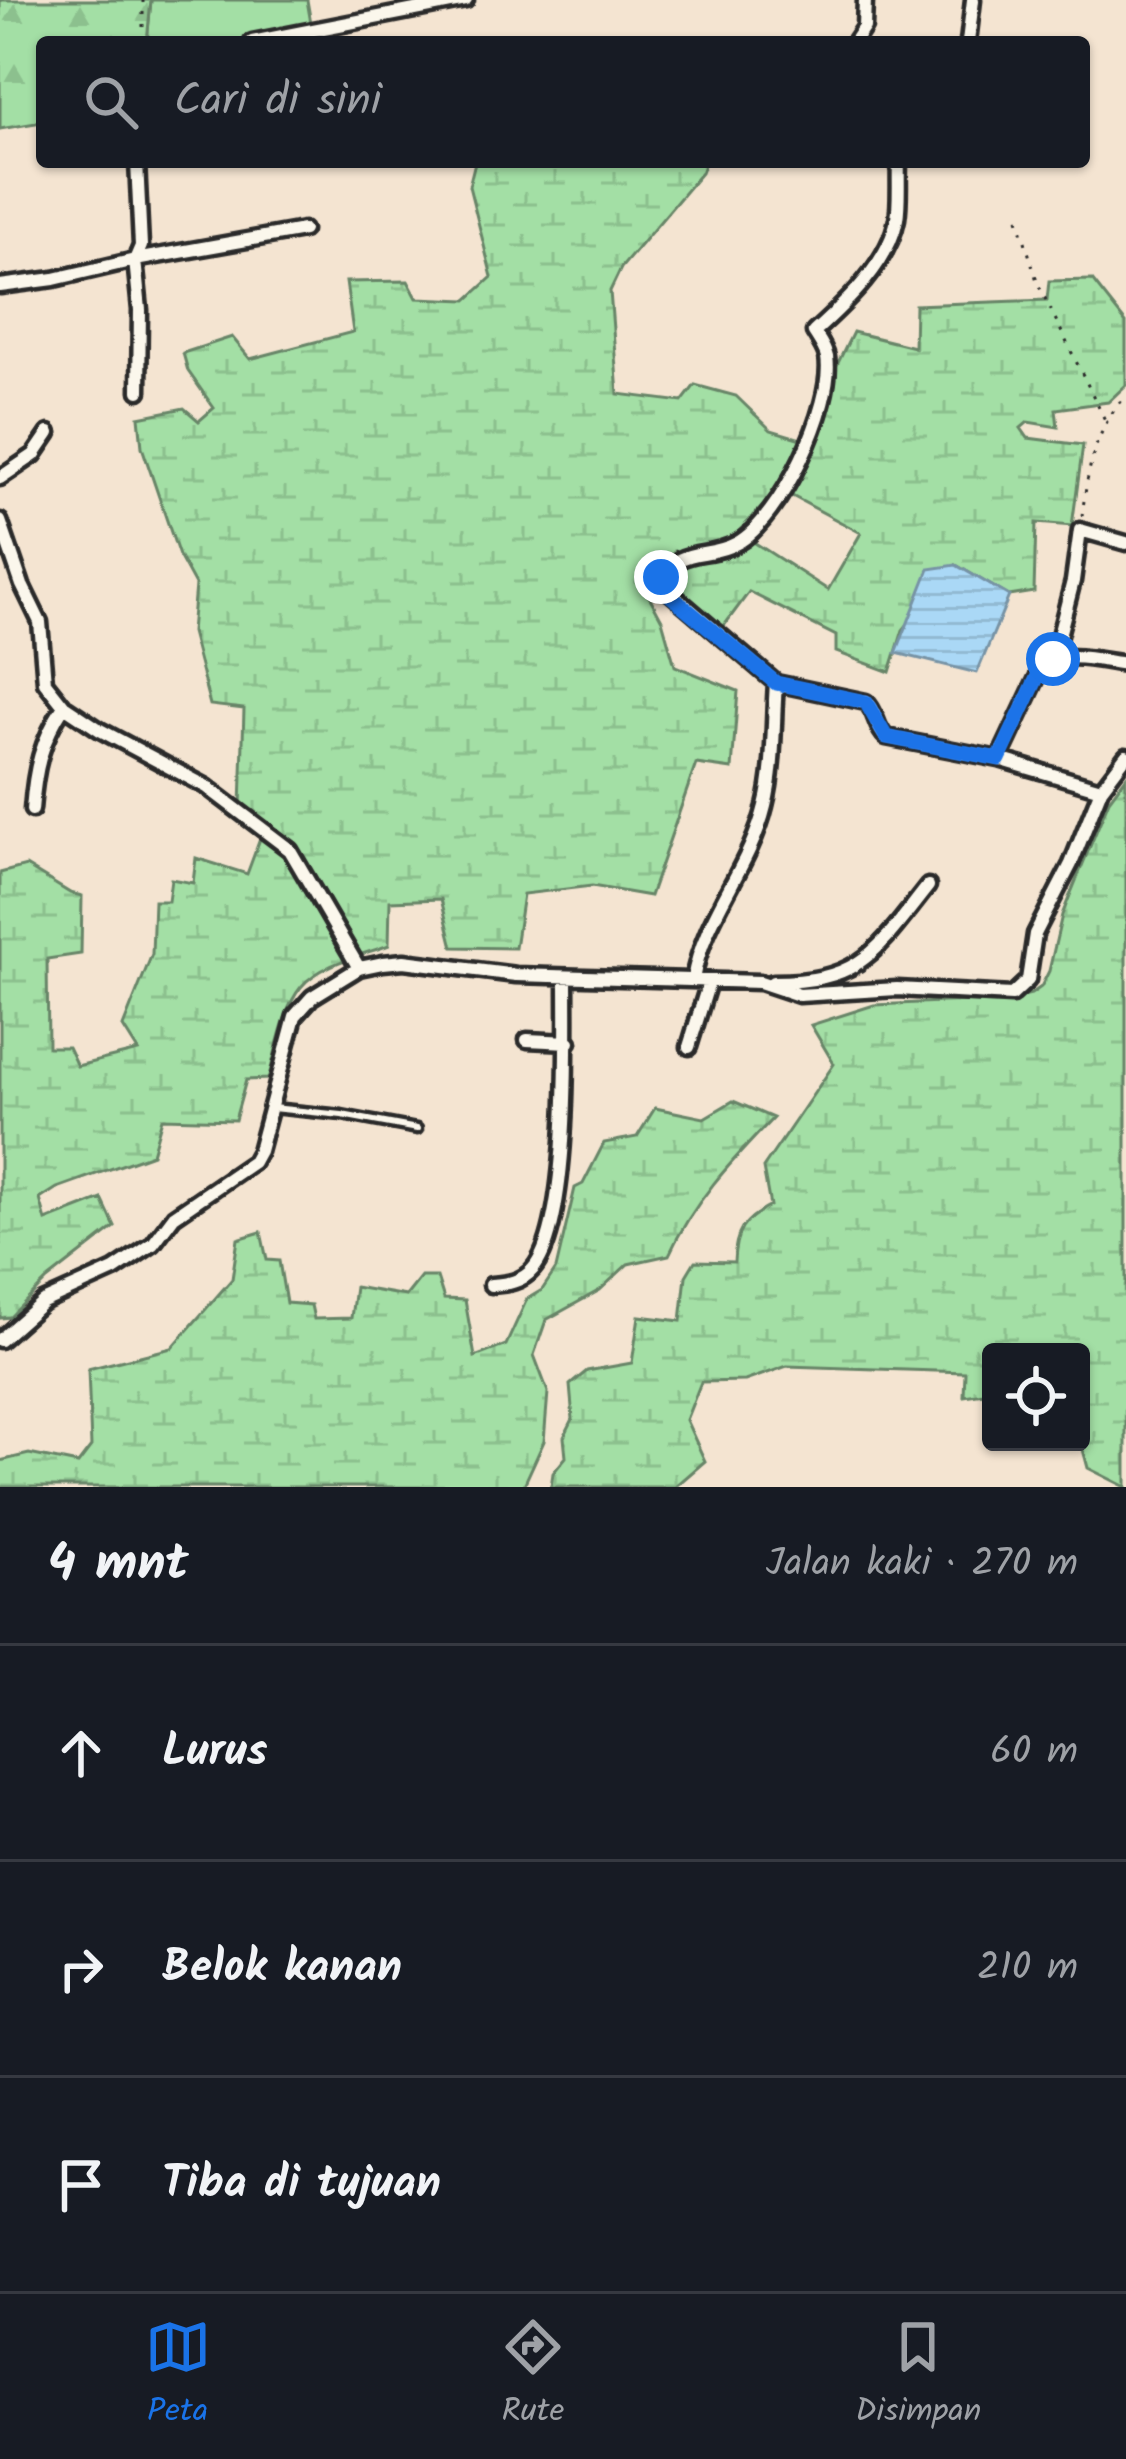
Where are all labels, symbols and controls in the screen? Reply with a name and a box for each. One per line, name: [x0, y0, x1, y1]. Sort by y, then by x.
search box: [36, 36, 1090, 168]
text: Cari di sini: [174, 66, 382, 138]
icon: search: [78, 69, 144, 135]
route end: [634, 550, 688, 604]
route start: [1026, 632, 1080, 686]
map controls: [982, 1343, 1090, 1451]
button: locate: [982, 1343, 1090, 1451]
text: 4 mnt: [48, 1525, 188, 1606]
text: Jalan kaki · 270 m: [766, 1534, 1078, 1596]
text: Lurus: [162, 1717, 268, 1789]
icon: ahead: [48, 1720, 114, 1786]
text: 60 m: [990, 1722, 1078, 1784]
text: Belok kanan: [162, 1933, 402, 2005]
icon: right: [48, 1936, 114, 2002]
text: 210 m: [977, 1938, 1078, 2000]
text: Tiba di tujuan: [162, 2149, 441, 2221]
icon: arrive: [48, 2152, 114, 2218]
tab: Peta: [145, 2314, 211, 2439]
tab: Rute: [500, 2314, 566, 2439]
tab: Disimpan: [855, 2314, 981, 2439]

